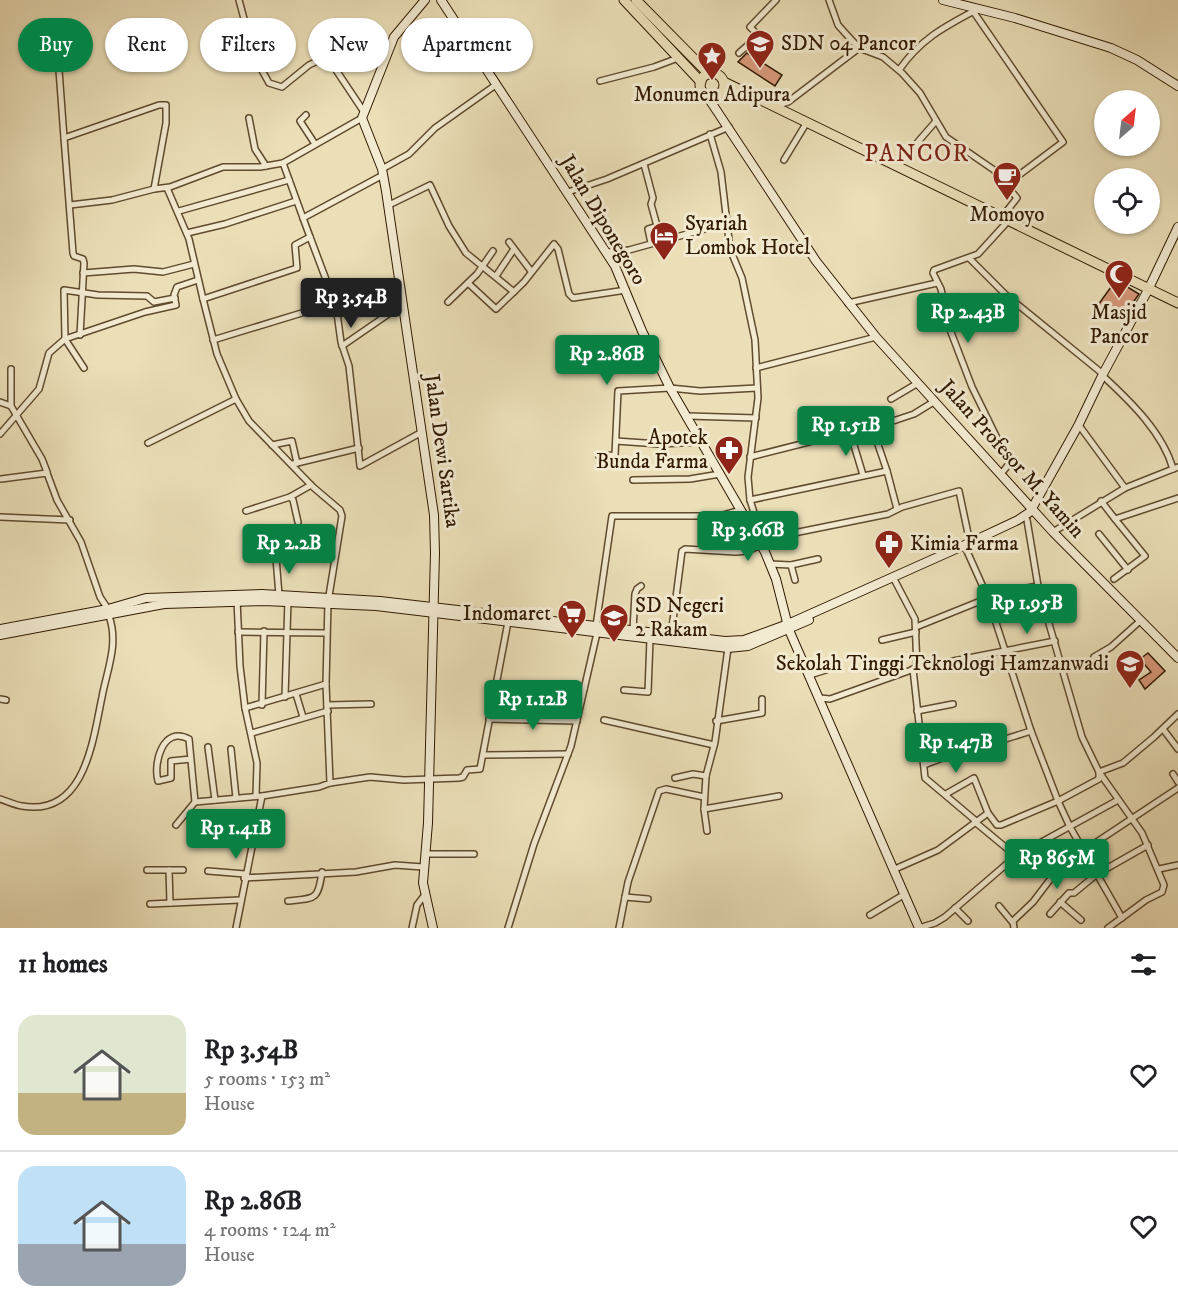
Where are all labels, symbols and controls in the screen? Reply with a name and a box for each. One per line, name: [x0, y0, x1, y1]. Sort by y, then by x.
chip: Buy: [18, 18, 93, 72]
chip: Rent: [105, 18, 188, 72]
chip: Filters: [200, 18, 296, 72]
chip: New: [308, 18, 389, 72]
chip: Apartment: [401, 18, 533, 72]
school or university icon: SDN 04 Pancor: [744, 28, 776, 70]
place label: SDN 04 Pancor: [781, 31, 916, 57]
place icon: Monumen Adipura: [696, 40, 728, 82]
place label: Monumen Adipura: [634, 82, 790, 108]
north arrow: [1094, 90, 1160, 156]
map controls: [1094, 90, 1160, 234]
district label: PANCOR: [864, 139, 970, 169]
street label: Jalan Diponegoro: [553, 148, 652, 290]
cafe icon: Momoyo: [991, 160, 1023, 202]
button: locate: [1094, 168, 1160, 234]
place label: Momoyo: [969, 202, 1045, 228]
place label: Syariah Lombok Hotel: [685, 211, 811, 261]
hotel icon: Syariah Lombok Hotel: [648, 220, 680, 262]
mosque icon: Masjid Pancor: [1103, 258, 1135, 300]
pin: Rp 3.54B: [289, 278, 413, 329]
text: Rp 3.54B: [315, 285, 387, 310]
pin: Rp 2.43B: [906, 293, 1030, 344]
text: Rp 2.43B: [931, 300, 1005, 325]
place label: Masjid Pancor: [1089, 300, 1149, 350]
pin: Rp 2.86B: [545, 335, 669, 386]
text: Rp 2.86B: [569, 342, 645, 367]
street label: Jalan Dewi Sartika: [418, 371, 466, 529]
street label: Jalan Profesor M. Yamin: [933, 373, 1090, 544]
pin: Rp 1.51B: [784, 406, 908, 457]
text: Rp 1.51B: [811, 413, 881, 438]
place label: Apotek Bunda Farma: [596, 425, 709, 475]
pharmacy icon: Apotek Bunda Farma: [713, 434, 745, 476]
pin: Rp 3.66B: [686, 511, 810, 562]
text: Rp 3.66B: [711, 518, 785, 543]
pin: Rp 2.2B: [234, 524, 344, 575]
pharmacy icon: Kimia Farma: [873, 528, 905, 570]
text: Rp 2.2B: [257, 531, 321, 556]
place label: Kimia Farma: [910, 531, 1019, 557]
pin: Rp 1.95B: [965, 584, 1089, 635]
text: Rp 1.95B: [991, 591, 1063, 616]
place label: SD Negeri 2 Rakam: [635, 593, 724, 643]
supermarket icon: Indomaret: [556, 598, 588, 640]
place label: Indomaret: [463, 601, 551, 627]
school or university icon: SD Negeri 2 Rakam: [598, 602, 630, 644]
school or university icon: Sekolah Tinggi Teknologi Hamzanwadi: [1114, 648, 1146, 690]
place label: Sekolah Tinggi Teknologi Hamzanwadi: [776, 651, 1109, 677]
pin: Rp 1.12B: [471, 680, 595, 731]
text: Rp 1.12B: [498, 687, 568, 712]
pin: Rp 1.47B: [894, 723, 1018, 774]
text: Rp 1.47B: [919, 730, 993, 755]
pin: Rp 1.41B: [174, 809, 298, 860]
text: Rp 1.41B: [200, 816, 272, 841]
pin: Rp 865M: [1002, 839, 1112, 890]
text: Rp 865M: [1019, 846, 1095, 871]
text: 11 homes: [18, 948, 108, 981]
icon: filters: [1127, 948, 1160, 981]
text: Rp 3.54B: [204, 1034, 298, 1067]
icon: home: [66, 1039, 138, 1111]
icon: heart: [1127, 1059, 1160, 1092]
text: 5 rooms · 153 m²: [204, 1067, 330, 1092]
text: House: [204, 1092, 255, 1117]
text: Rp 2.86B: [204, 1185, 302, 1218]
icon: home: [66, 1190, 138, 1262]
icon: heart: [1127, 1210, 1160, 1243]
text: 4 rooms · 124 m²: [204, 1218, 336, 1243]
text: House: [204, 1243, 255, 1268]

